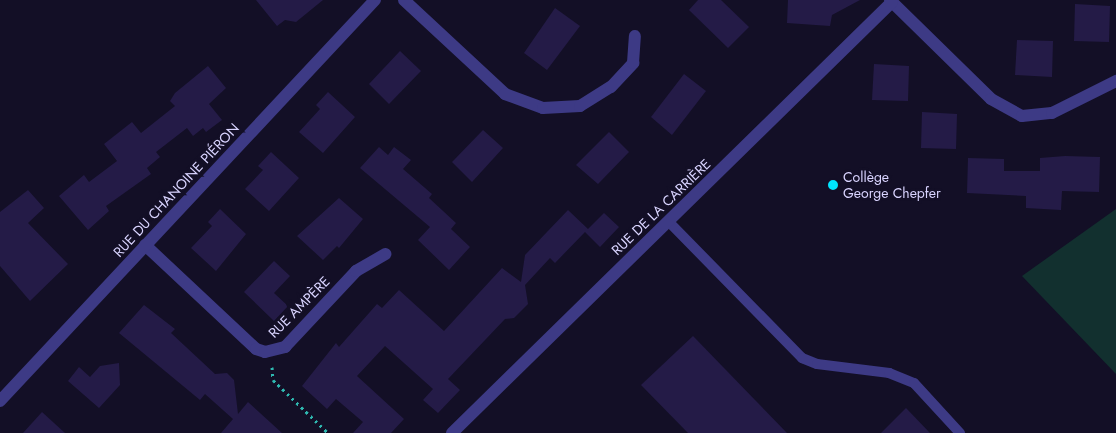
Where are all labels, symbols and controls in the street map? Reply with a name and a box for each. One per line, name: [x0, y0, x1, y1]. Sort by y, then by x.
street label: RUE DU CHANOINE PIÉRON: [110, 120, 242, 260]
street label: RUE DE LA CARRIÈRE: [608, 155, 714, 259]
place label: Collège George Chepfer: [843, 169, 941, 202]
marker: Collège George Chepfer: [827, 179, 839, 191]
street label: RUE AMPÈRE: [265, 273, 333, 341]

